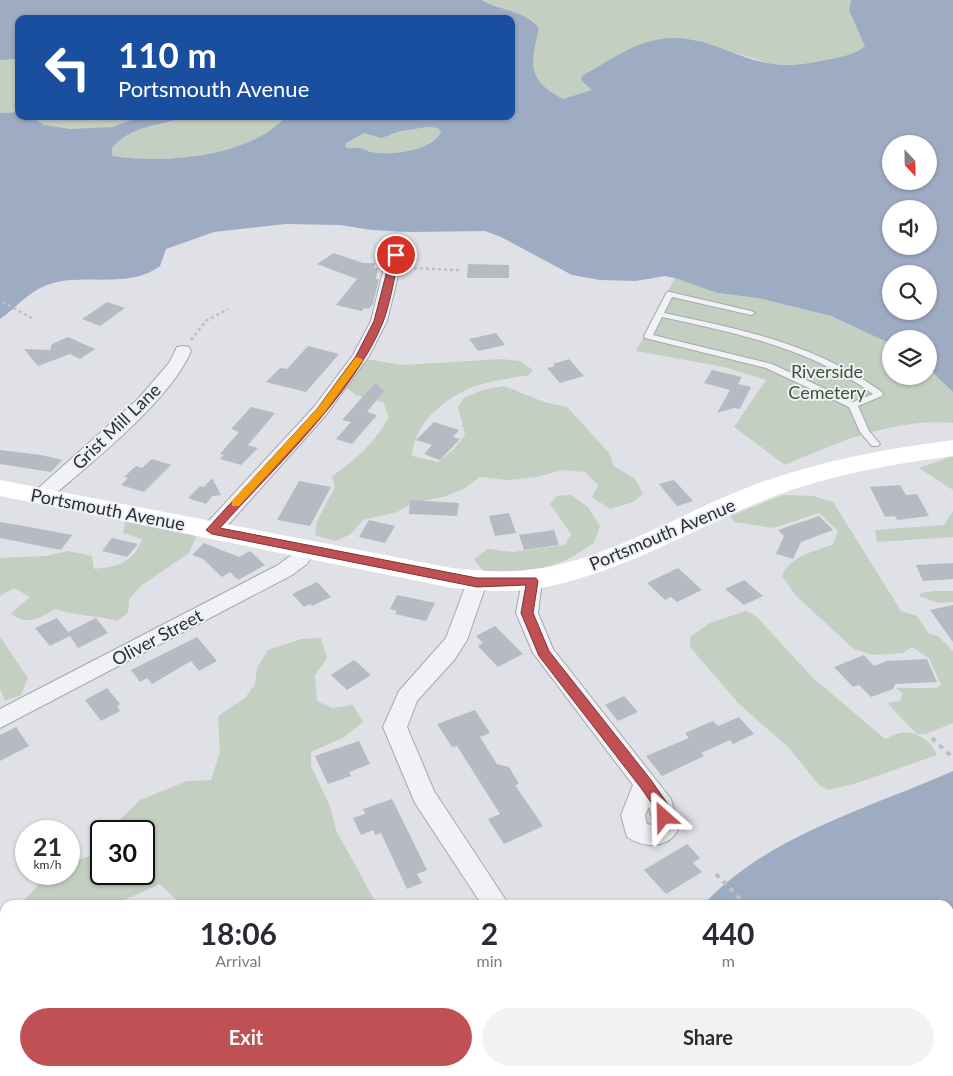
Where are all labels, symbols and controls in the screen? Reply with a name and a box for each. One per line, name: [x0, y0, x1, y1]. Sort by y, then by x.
text: 110 m: [118, 33, 217, 75]
icon: left: [35, 35, 100, 100]
text: Portsmouth Avenue: [118, 75, 309, 102]
north arrow: [882, 135, 938, 190]
map controls: [882, 135, 937, 385]
button: sound: [882, 200, 937, 255]
pin: [375, 234, 417, 276]
icon: arrive: [382, 241, 410, 269]
button: search: [882, 265, 937, 320]
button: layers: [882, 330, 937, 385]
park label: Riverside Cemetery: [788, 360, 866, 403]
street label: Grist Mill Lane: [67, 378, 165, 474]
street label: Portsmouth Avenue: [29, 483, 187, 535]
street label: Portsmouth Avenue: [586, 493, 738, 575]
street label: Oliver Street: [108, 604, 207, 670]
position arrow: [637, 790, 689, 842]
speed limit sign: 30: [90, 820, 155, 885]
text: 21: [33, 831, 62, 861]
text: km/h: [33, 857, 62, 872]
text: 18:06: [200, 915, 277, 951]
text: 2: [481, 915, 498, 951]
text: 440: [702, 915, 754, 951]
text: Arrival: [215, 951, 261, 970]
text: min: [477, 951, 503, 970]
text: m: [722, 951, 735, 970]
button: Exit: [20, 1008, 472, 1066]
button: Share: [482, 1008, 934, 1066]

